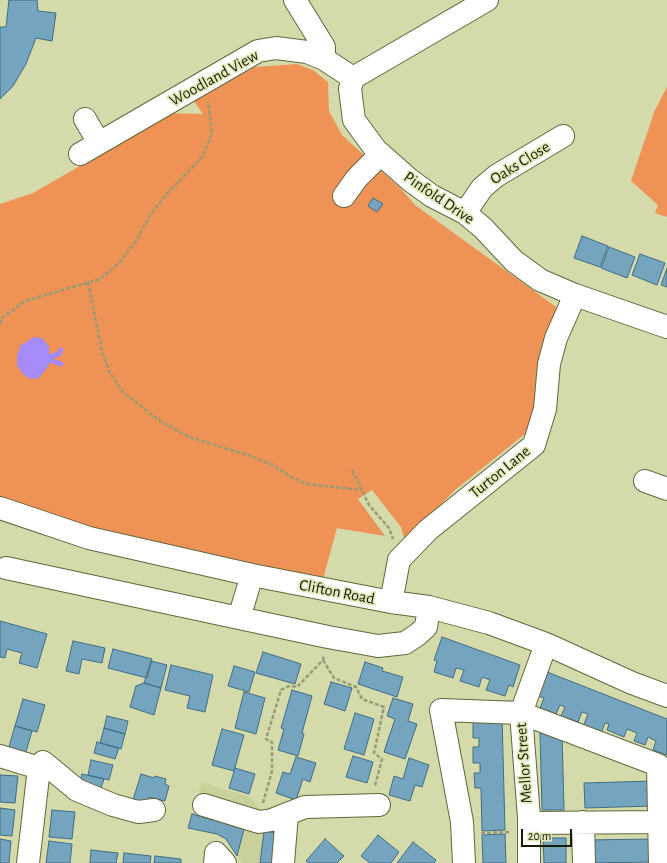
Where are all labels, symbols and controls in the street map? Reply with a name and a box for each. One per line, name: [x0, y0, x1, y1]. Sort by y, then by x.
street label: Woodland View: [166, 46, 262, 110]
street label: Oaks Close: [487, 137, 553, 189]
street label: Pinfold Drive: [400, 167, 478, 229]
street label: Turton Lane: [466, 442, 534, 502]
street label: Clifton Road: [298, 575, 376, 609]
street label: Mellor Street: [512, 722, 536, 804]
scale bar: [523, 821, 574, 847]
text: 20 m: [528, 830, 551, 842]

